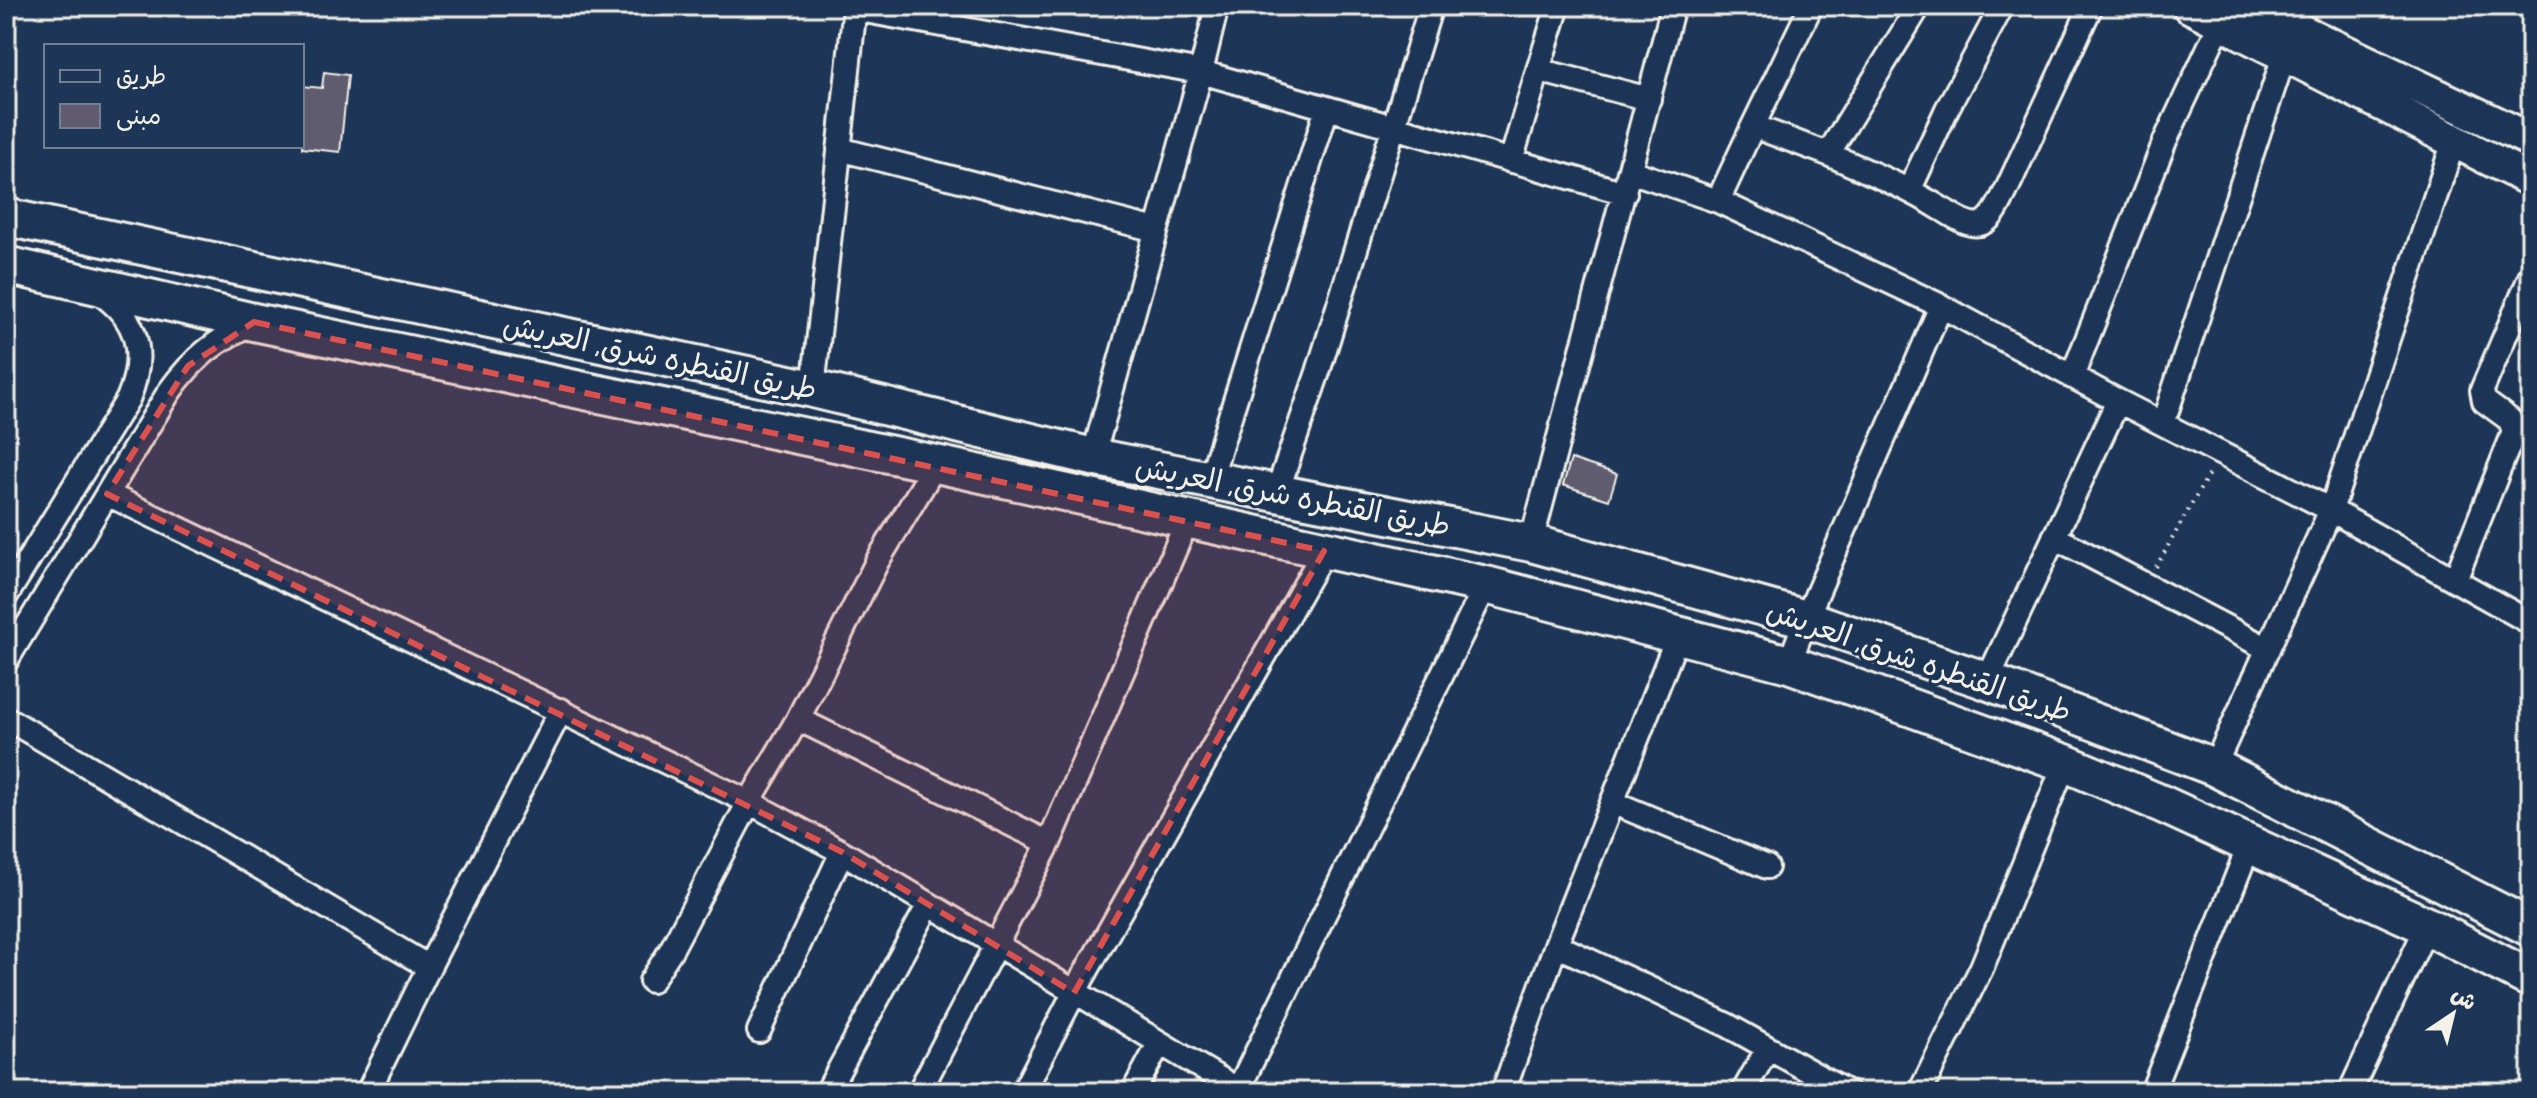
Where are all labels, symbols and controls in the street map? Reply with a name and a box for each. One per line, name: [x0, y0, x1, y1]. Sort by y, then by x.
legend: [44, 44, 304, 148]
text: طريق: [116, 59, 166, 91]
text: مبنى: [116, 99, 161, 131]
street label: طريق القنطره شرق, العريش: [500, 303, 821, 409]
street label: طريق القنطره شرق, العريش: [1132, 445, 1454, 545]
street label: طريق القنطره شرق, العريش: [1761, 589, 2077, 731]
north arrow: [2413, 974, 2493, 1054]
text: ش: [2446, 978, 2483, 1017]

